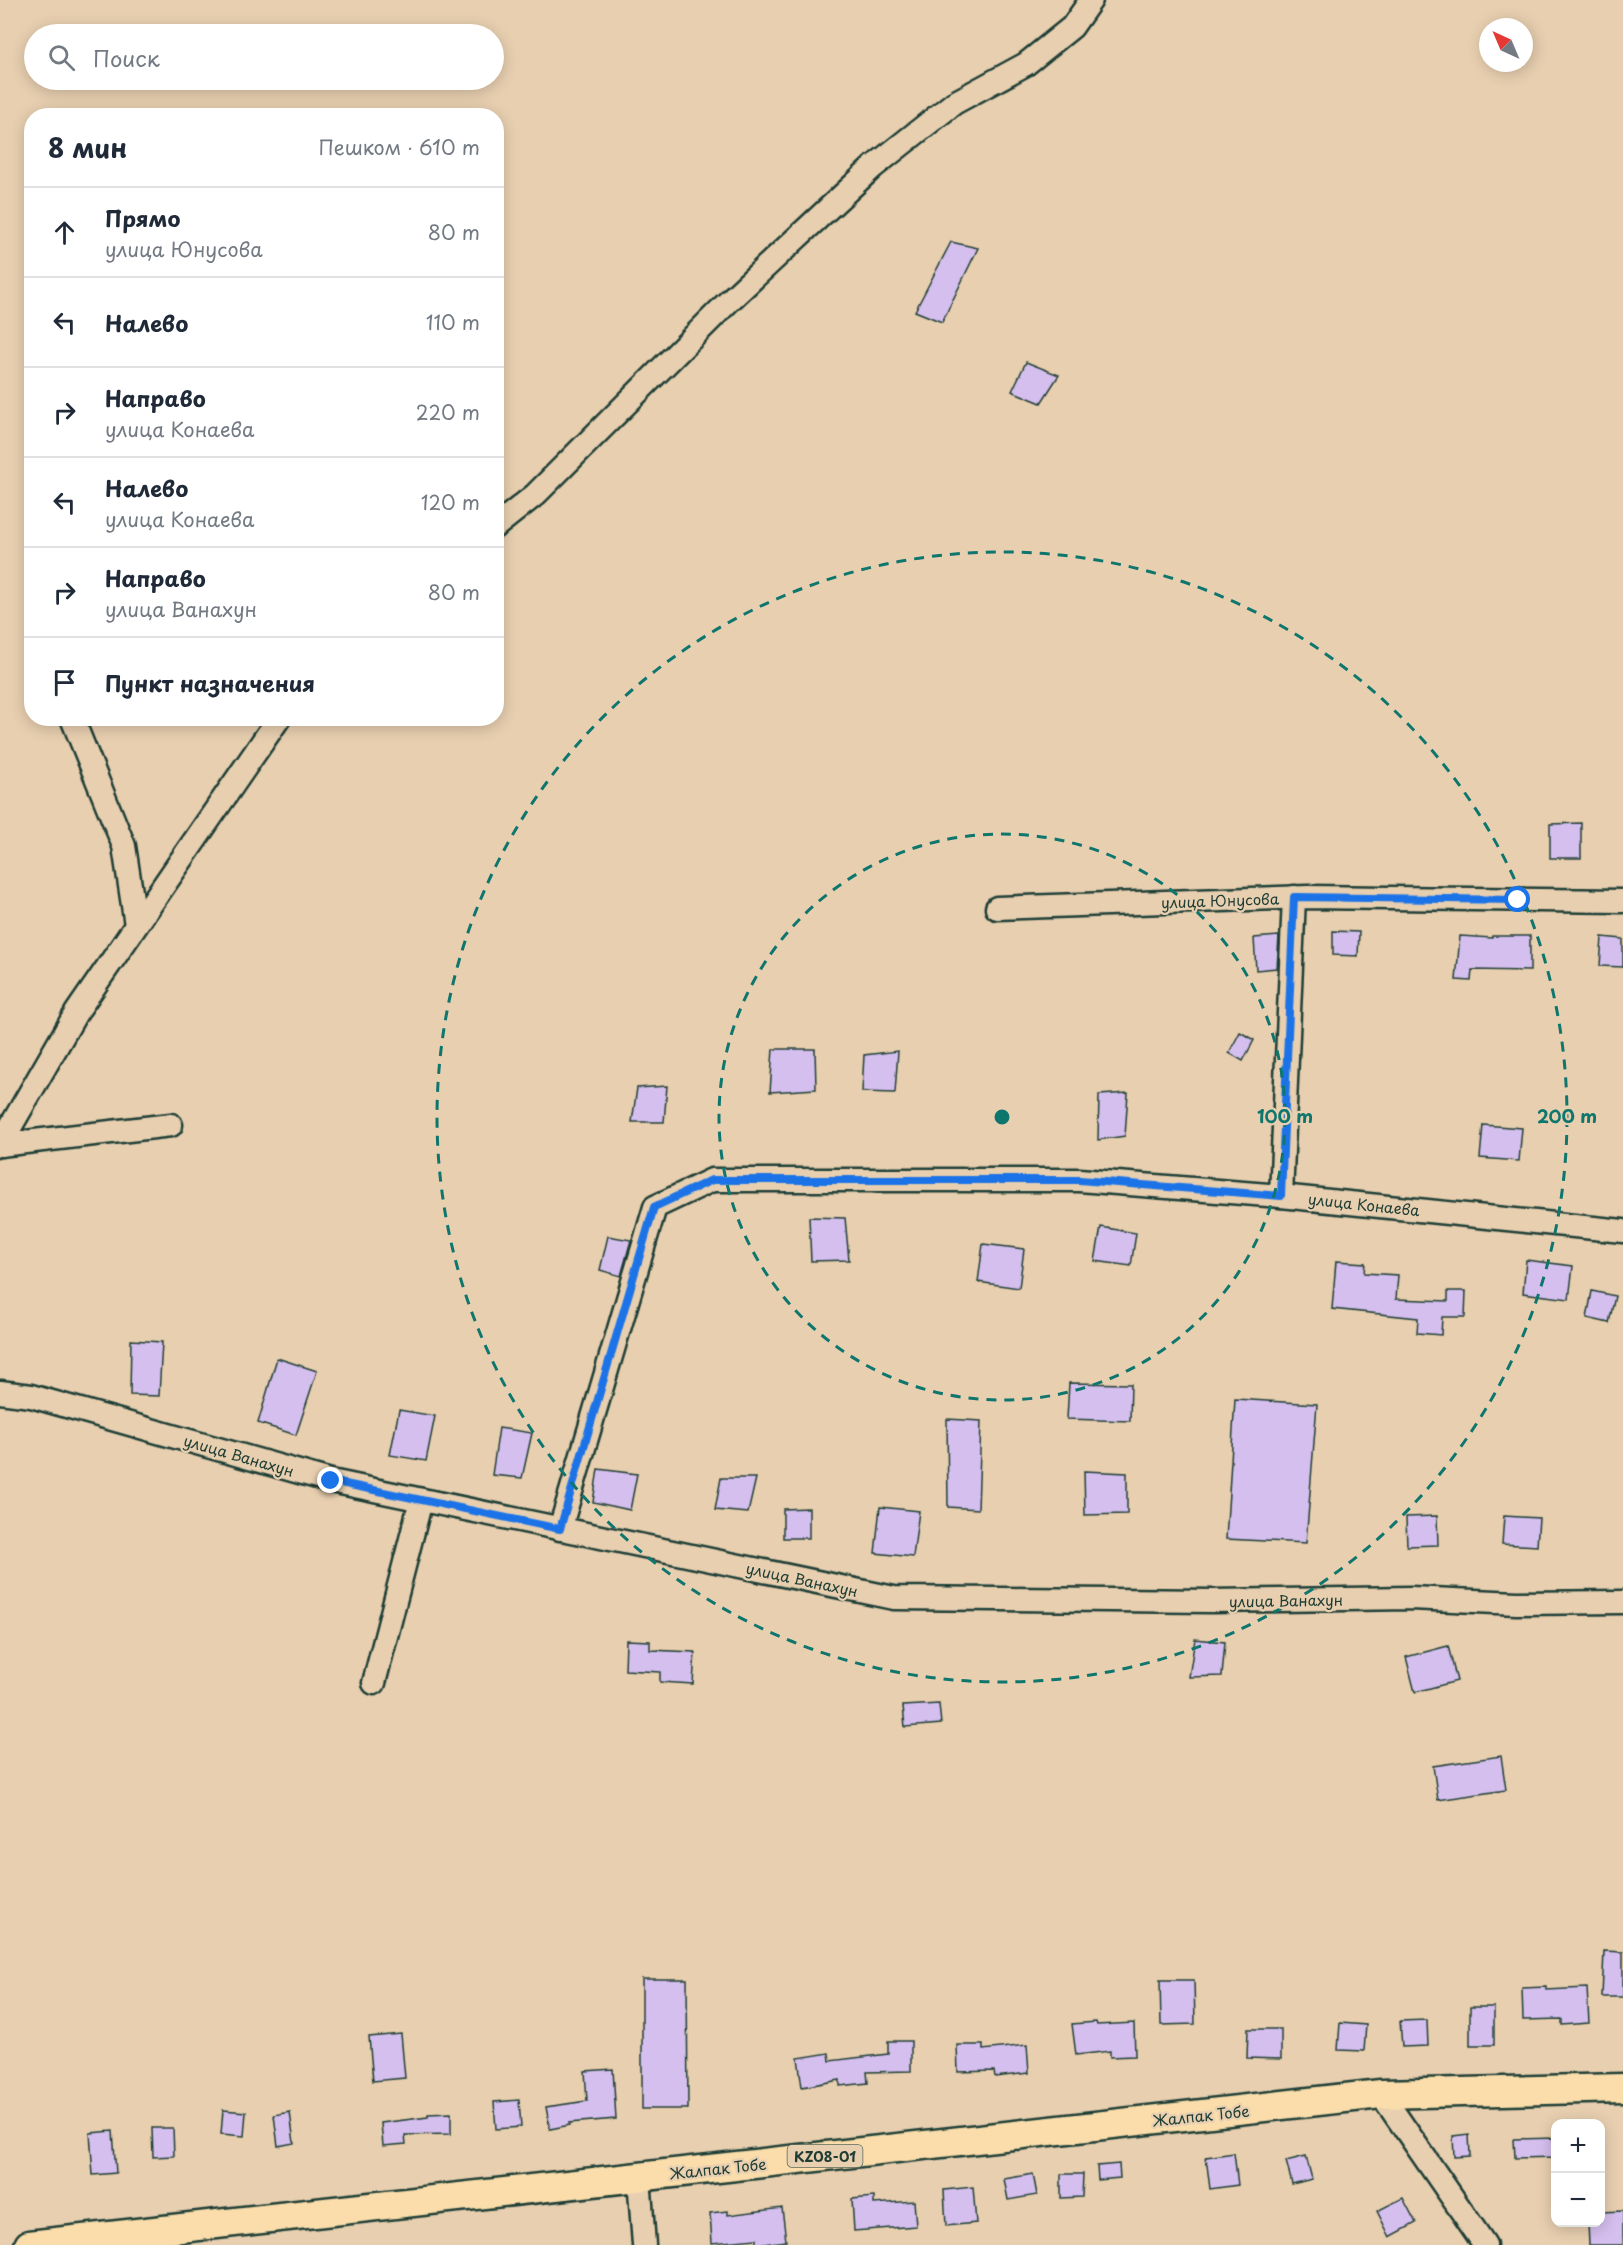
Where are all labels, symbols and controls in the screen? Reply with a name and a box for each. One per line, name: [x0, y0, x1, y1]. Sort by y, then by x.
north arrow: [1479, 18, 1533, 72]
search box: [24, 24, 504, 90]
icon: search: [45, 41, 78, 74]
text: Поиск: [93, 41, 160, 74]
text: 8 мин: [48, 128, 127, 167]
text: Пешком · 610 m: [318, 132, 480, 162]
text: Прямо: [105, 201, 180, 234]
icon: ahead: [48, 216, 81, 249]
text: 80 m: [428, 217, 480, 247]
text: улица Юнусова: [105, 234, 263, 264]
icon: left: [48, 306, 81, 339]
text: Налево: [105, 306, 188, 339]
text: 110 m: [426, 307, 480, 337]
text: Направо: [105, 381, 206, 414]
icon: right: [48, 396, 81, 429]
text: 220 m: [416, 397, 480, 427]
text: улица Конаева: [105, 414, 255, 444]
text: Налево: [105, 471, 188, 504]
icon: left: [48, 486, 81, 519]
text: 120 m: [421, 487, 480, 517]
text: улица Конаева: [105, 504, 255, 534]
text: Направо: [105, 561, 206, 594]
icon: right: [48, 576, 81, 609]
text: 80 m: [428, 577, 480, 607]
text: улица Ванахун: [105, 594, 257, 624]
icon: arrive: [48, 666, 81, 699]
text: Пункт назначения: [105, 666, 315, 699]
street label: улица Юнусова: [1161, 886, 1280, 914]
route start: [1504, 886, 1530, 912]
text: 100 m: [1257, 1102, 1313, 1129]
text: 200 m: [1537, 1102, 1597, 1129]
centre of rings: [992, 1107, 1012, 1127]
street label: улица Конаева: [1307, 1187, 1422, 1221]
street label: улица Ванахун: [181, 1428, 297, 1482]
route end: [317, 1467, 343, 1493]
street label: улица Ванахун: [744, 1556, 860, 1602]
street label: улица Ванахун: [1229, 1588, 1343, 1612]
street label: Жалпак Тобе: [1151, 2098, 1250, 2132]
map controls: [1551, 2119, 1605, 2227]
button: +: [1551, 2119, 1605, 2173]
road number: KZ08-01: [788, 2145, 862, 2167]
street label: Жалпак Тобе: [668, 2151, 767, 2185]
button: −: [1551, 2173, 1605, 2227]

